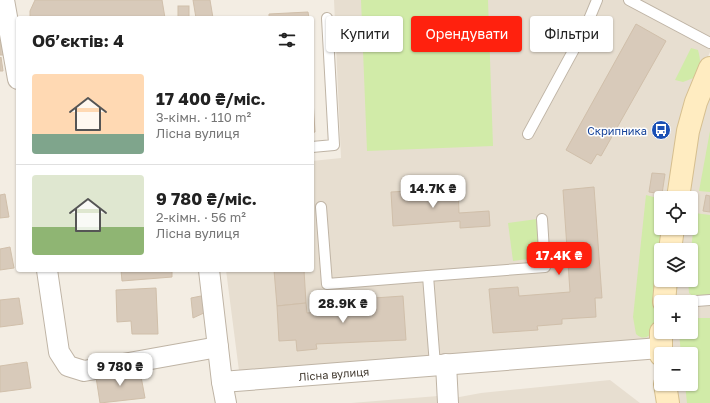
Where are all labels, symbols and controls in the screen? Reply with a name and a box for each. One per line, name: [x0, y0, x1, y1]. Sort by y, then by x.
chip: Купити: [326, 16, 403, 52]
chip: Орендувати: [411, 16, 522, 52]
chip: Фільтри: [530, 16, 613, 52]
icon: filters: [276, 29, 298, 51]
text: Об’єктів: 4: [32, 30, 124, 51]
text: 17 400 ₴/міс.: [156, 88, 266, 109]
icon: home: [64, 90, 112, 138]
text: 3-кімн. · 110 m²: [156, 109, 251, 125]
bus stop icon: Скрипника: [650, 119, 672, 141]
place label: Скрипника: [587, 124, 647, 137]
text: Лісна вулиця: [156, 125, 240, 141]
pin: 14.7K ₴: [396, 175, 470, 209]
text: 14.7K ₴: [410, 180, 456, 196]
text: 9 780 ₴/міс.: [156, 188, 257, 209]
icon: home: [64, 191, 112, 239]
map controls: [654, 191, 698, 391]
button: locate: [654, 191, 698, 235]
text: 2-кімн. · 56 m²: [156, 209, 246, 225]
text: Лісна вулиця: [156, 225, 240, 241]
pin: 17.4K ₴: [522, 242, 596, 276]
button: layers: [654, 243, 698, 287]
text: 17.4K ₴: [536, 247, 582, 263]
pin: 28.9K ₴: [306, 290, 380, 324]
text: 28.9K ₴: [318, 295, 368, 311]
button: +: [654, 295, 698, 339]
button: −: [654, 347, 698, 391]
pin: 9 780 ₴: [83, 353, 157, 387]
text: 9 780 ₴: [97, 358, 143, 374]
street label: Лісна вулиця: [298, 364, 370, 383]

